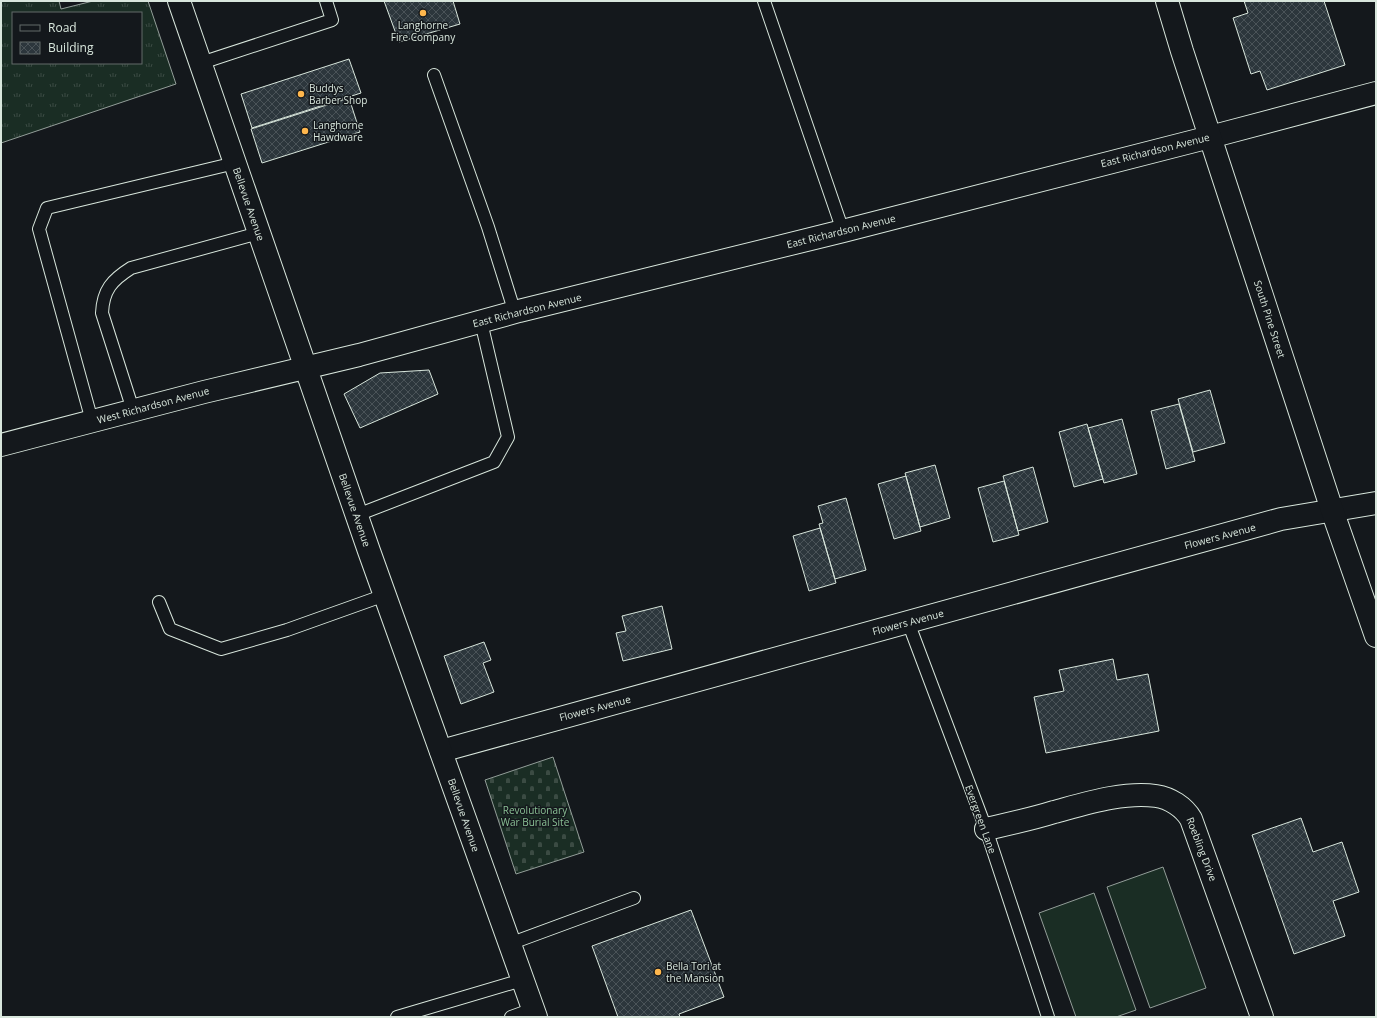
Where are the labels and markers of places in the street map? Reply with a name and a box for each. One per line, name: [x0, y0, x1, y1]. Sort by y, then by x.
marker: Langhorne Fire Company: [418, 8, 428, 18]
place label: Langhorne Fire Company: [391, 18, 456, 44]
place label: Buddys Barber Shop: [309, 81, 367, 107]
marker: Buddys Barber Shop: [296, 89, 306, 99]
place label: Langhorne Hawdware: [313, 118, 364, 144]
marker: Langhorne Hawdware: [300, 126, 310, 136]
place label: Bella Tori at the Mansion: [666, 959, 724, 985]
marker: Bella Tori at the Mansion: [653, 967, 663, 977]

